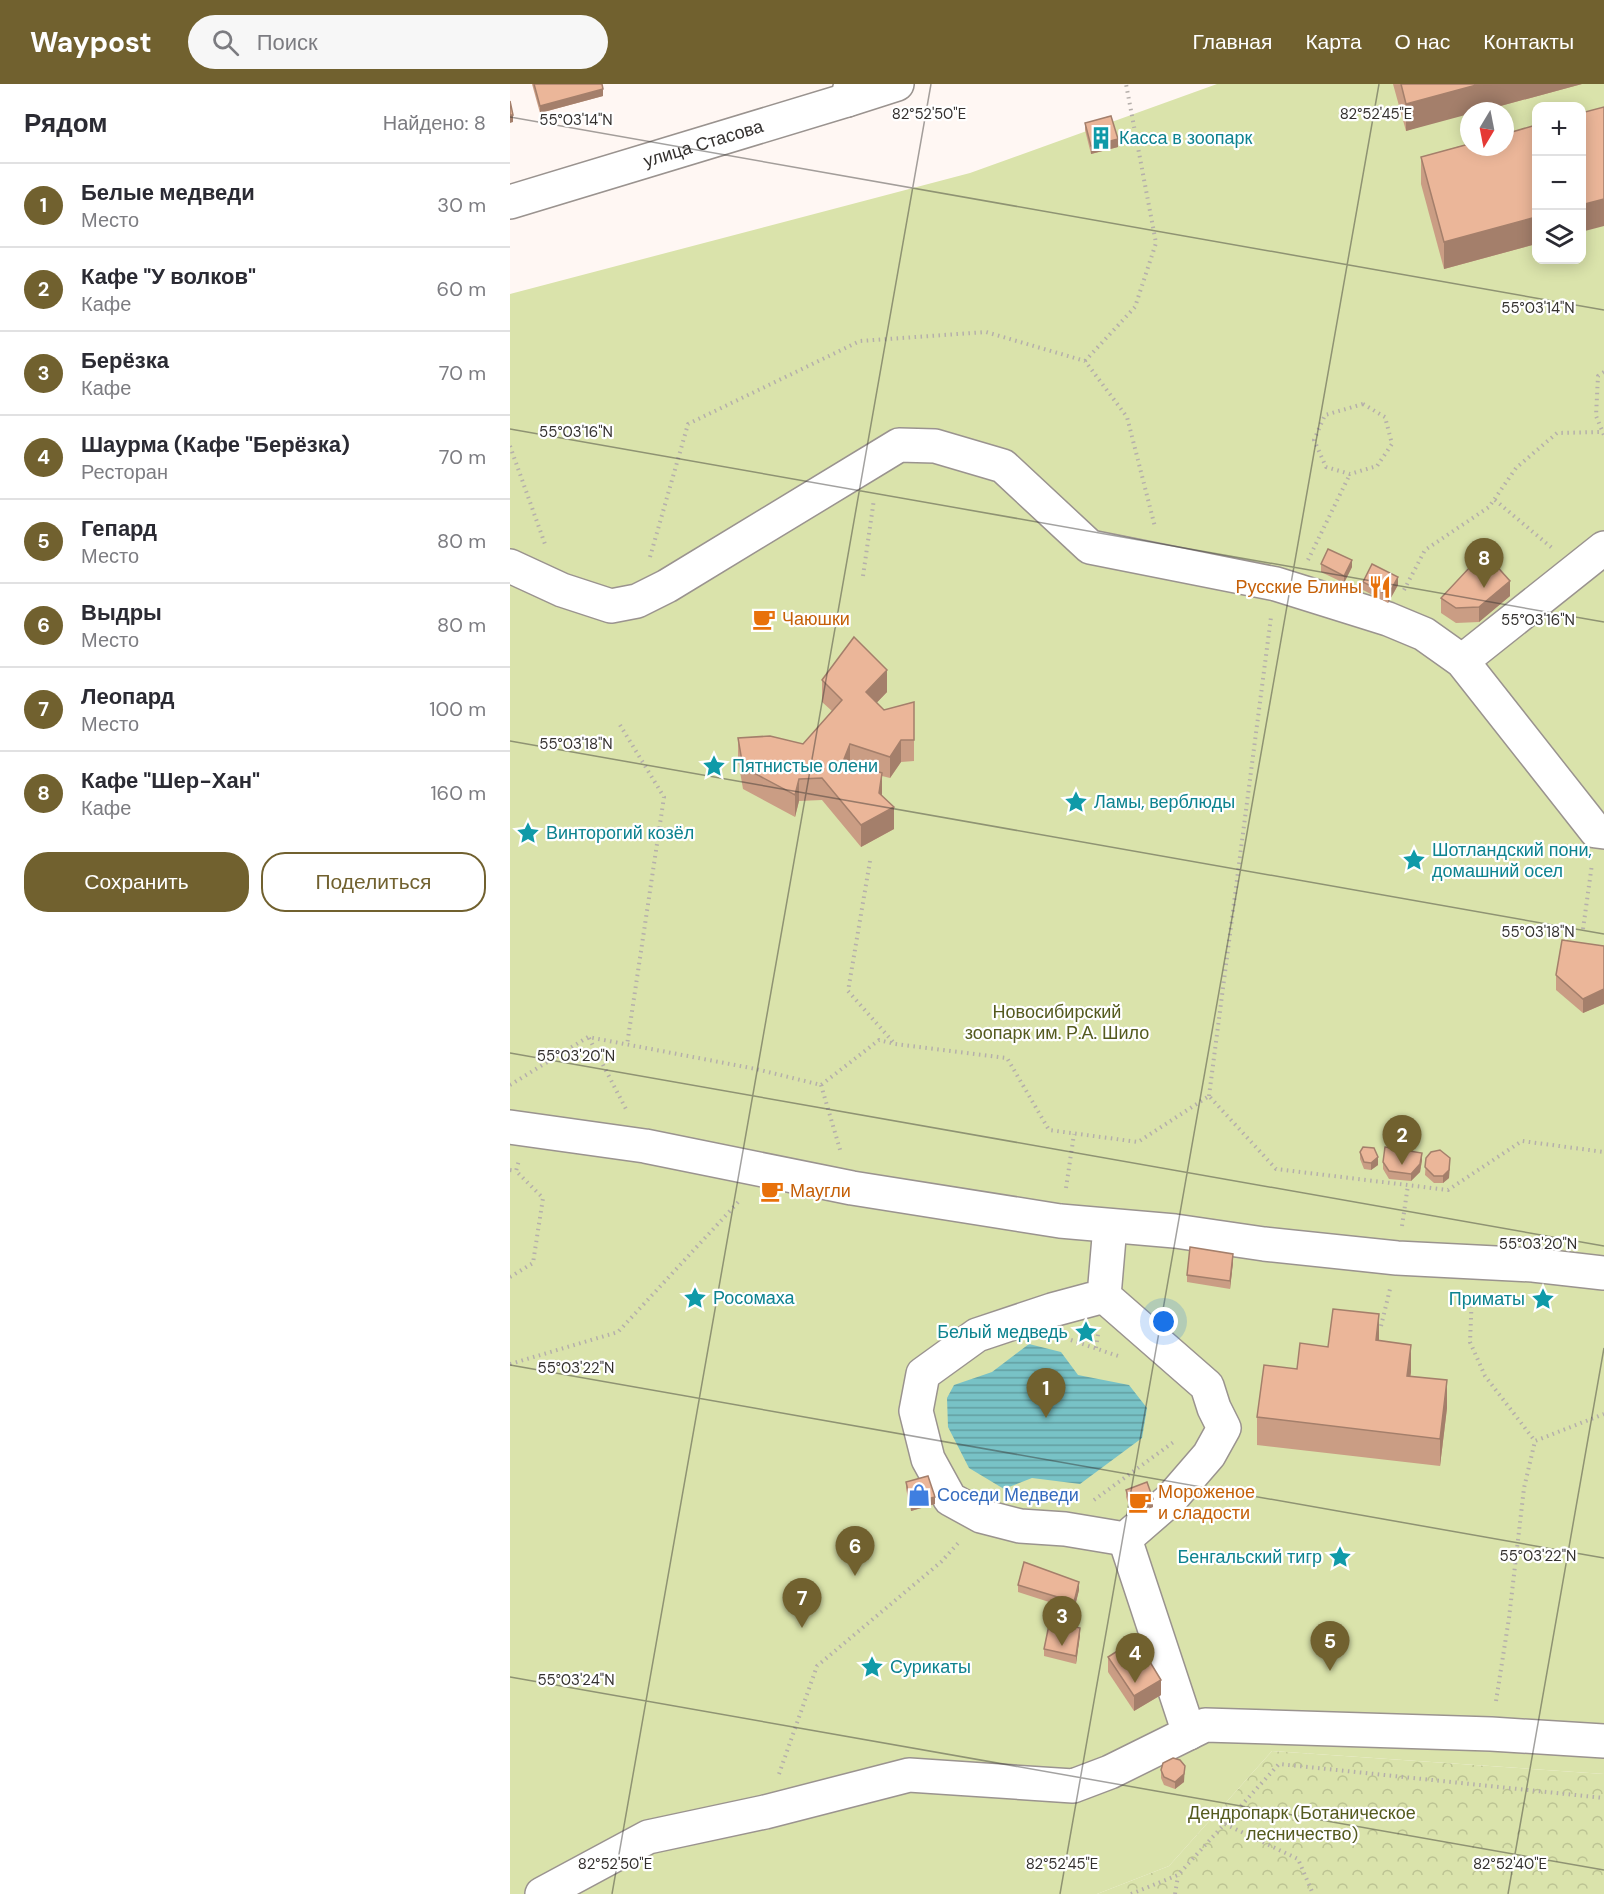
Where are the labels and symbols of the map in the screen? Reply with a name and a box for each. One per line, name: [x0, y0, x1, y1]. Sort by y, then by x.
north arrow: [1460, 102, 1514, 156]
text: 82°52'50"E: [892, 104, 966, 124]
text: 82°52'45"E: [1340, 104, 1412, 124]
text: 55°03'14"N: [539, 110, 613, 130]
street label: улица Стасова: [641, 114, 767, 173]
building icon: Касса в зоопарк: [1088, 125, 1114, 151]
place label: Касса в зоопарк: [1119, 126, 1252, 150]
text: 55°03'14"N: [1501, 298, 1575, 318]
text: 55°03'16"N: [539, 422, 613, 442]
pin: 8: [1464, 538, 1504, 588]
restaurant icon: Русские Блины: [1367, 574, 1393, 600]
place label: Русские Блины: [1235, 575, 1362, 599]
cafe icon: Чаюшки: [751, 606, 777, 632]
place label: Чаюшки: [782, 607, 850, 631]
text: 55°03'16"N: [1501, 610, 1575, 630]
text: 55°03'18"N: [539, 734, 613, 754]
place icon: Пятнистые олени: [701, 753, 727, 779]
place label: Пятнистые олени: [732, 754, 878, 778]
place icon: Ламы, верблюды: [1063, 789, 1089, 815]
place label: Ламы, верблюды: [1094, 790, 1235, 814]
place icon: Винторогий козёл: [515, 820, 541, 846]
place label: Винторогий козёл: [546, 821, 694, 845]
place label: Шотландский пони, домашний осел: [1432, 838, 1592, 883]
place icon: Шотландский пони, домашний осел: [1401, 847, 1427, 873]
text: 55°03'18"N: [1501, 922, 1575, 942]
park label: Новосибирский зоопарк им. Р.А. Шило: [965, 1000, 1149, 1045]
text: 55°03'20"N: [537, 1046, 615, 1066]
pin: 2: [1382, 1116, 1422, 1165]
cafe icon: Маугли: [759, 1178, 785, 1204]
place label: Маугли: [790, 1179, 851, 1203]
text: 55°03'20"N: [1499, 1234, 1577, 1254]
place icon: Росомаха: [682, 1285, 708, 1311]
place label: Росомаха: [713, 1286, 796, 1310]
place icon: Приматы: [1530, 1286, 1556, 1312]
place label: Приматы: [1449, 1287, 1525, 1311]
your location: [1149, 1307, 1178, 1336]
place icon: Белый медведь: [1073, 1319, 1099, 1345]
place label: Белый медведь: [937, 1320, 1068, 1344]
text: 55°03'22"N: [538, 1358, 614, 1378]
pin: 1: [1026, 1368, 1066, 1418]
place label: Мороженое и сладости: [1158, 1480, 1255, 1525]
shop icon: Соседи Медведи: [906, 1482, 932, 1508]
place label: Соседи Медведи: [937, 1483, 1079, 1507]
cafe icon: Мороженое и сладости: [1127, 1489, 1153, 1515]
pin: 6: [836, 1526, 874, 1576]
place icon: Бенгальский тигр: [1327, 1544, 1353, 1570]
place label: Бенгальский тигр: [1178, 1545, 1322, 1569]
text: 55°03'22"N: [1500, 1546, 1576, 1566]
pin: 7: [782, 1578, 822, 1628]
pin: 3: [1042, 1596, 1082, 1646]
pin: 5: [1310, 1622, 1350, 1671]
pin: 4: [1116, 1634, 1154, 1683]
place icon: Сурикаты: [859, 1654, 885, 1680]
place label: Сурикаты: [890, 1655, 971, 1679]
text: 55°03'24"N: [537, 1670, 615, 1690]
park label: Дендропарк (Ботаническое лесничество): [1188, 1801, 1416, 1846]
text: 82°52'50"E: [578, 1854, 652, 1874]
text: 82°52'45"E: [1026, 1854, 1098, 1874]
text: 82°52'40"E: [1473, 1854, 1547, 1874]

